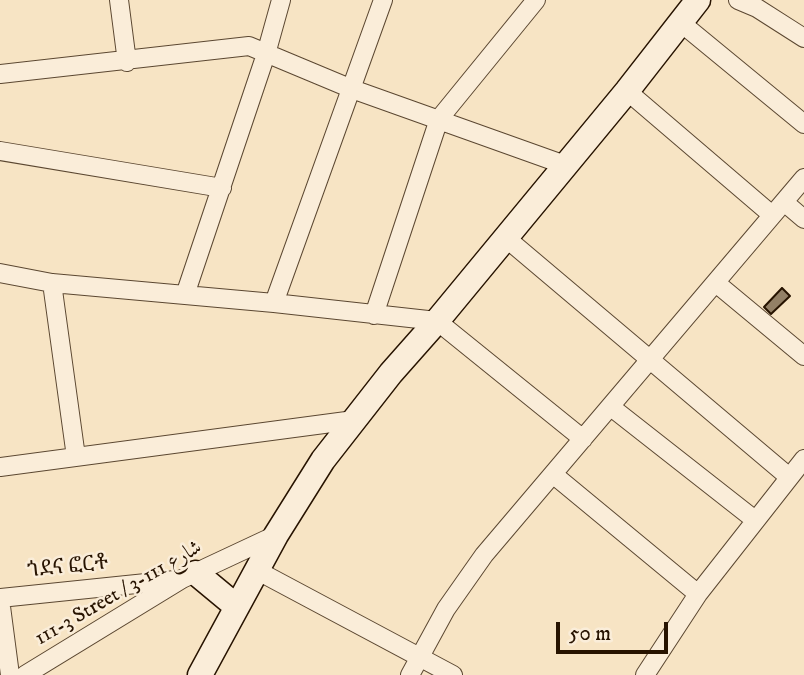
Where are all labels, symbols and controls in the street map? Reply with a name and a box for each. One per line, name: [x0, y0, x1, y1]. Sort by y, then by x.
street label: 111-3 Street / شارع 111-3: [31, 536, 207, 652]
street label: ጎደና ፎርቶ: [26, 551, 110, 585]
scale bar: [559, 608, 671, 652]
text: 50 m: [569, 621, 611, 647]

